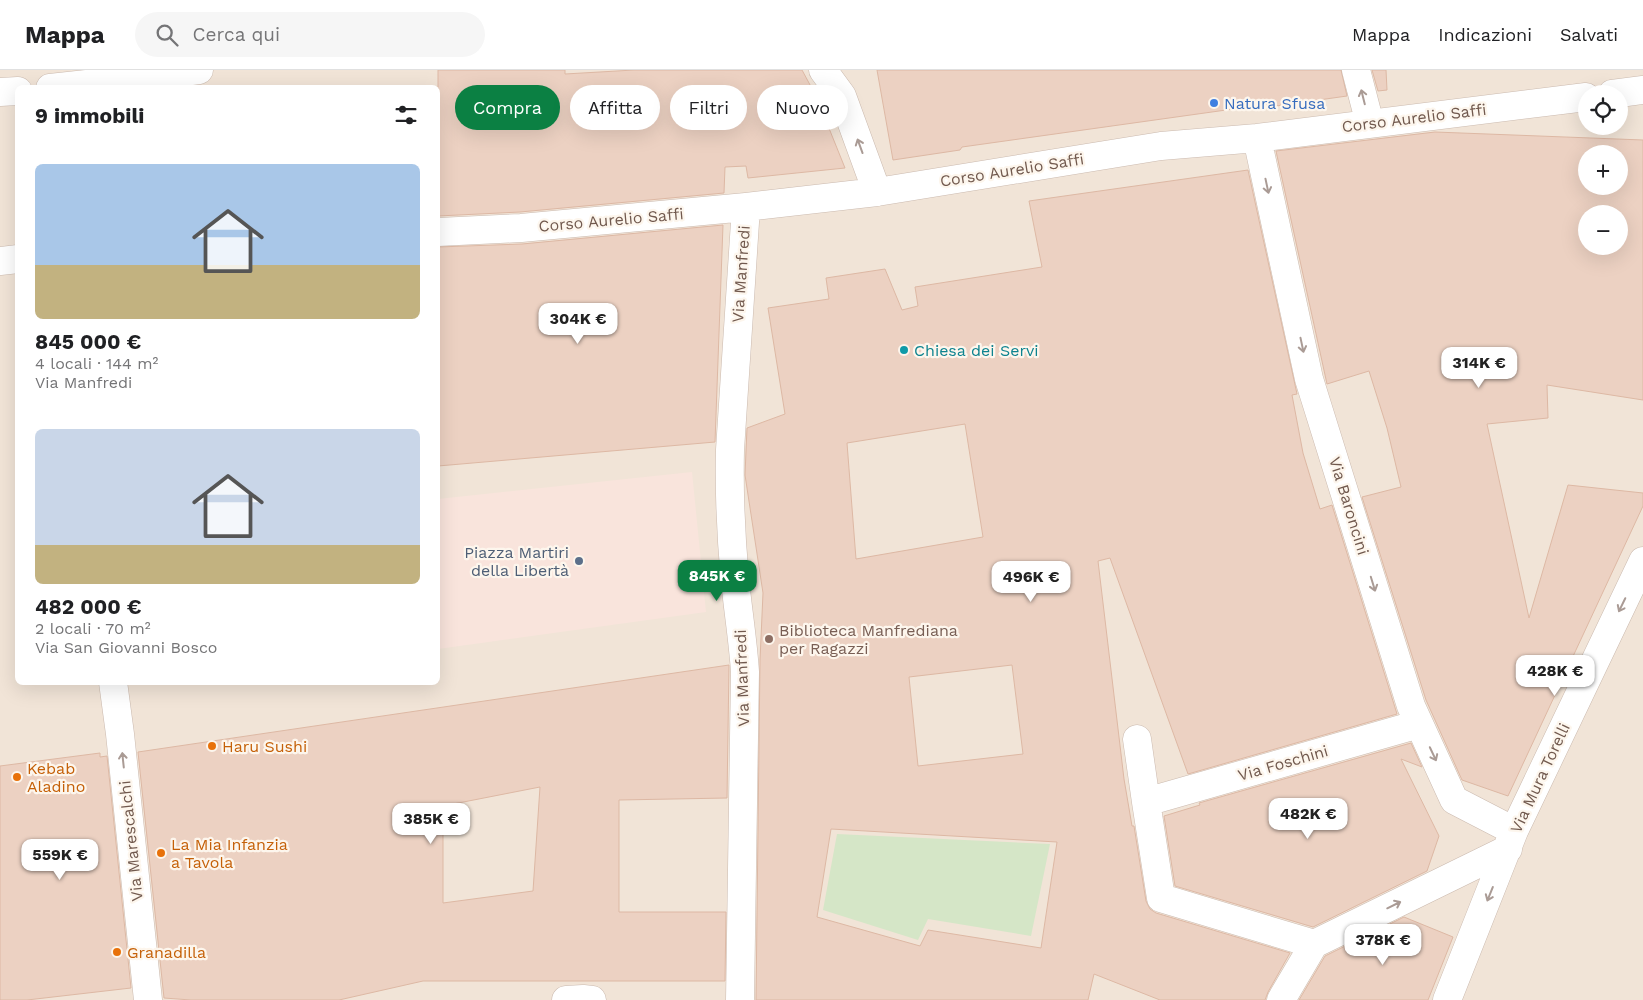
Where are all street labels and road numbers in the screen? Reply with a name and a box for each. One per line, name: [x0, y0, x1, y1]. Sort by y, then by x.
street label: Corso Aurelio Saffi: [1341, 100, 1487, 136]
street label: Corso Aurelio Saffi: [939, 149, 1085, 191]
street label: Corso Aurelio Saffi: [538, 204, 684, 236]
street label: Via Manfredi: [728, 225, 754, 323]
street label: Via Baroncini: [1325, 455, 1373, 557]
street label: Via Manfredi: [731, 629, 753, 727]
street label: Via Mura Torelli: [1506, 720, 1574, 836]
street label: Via Foschini: [1236, 741, 1330, 785]
street label: Via Marescalchi: [115, 780, 147, 902]

